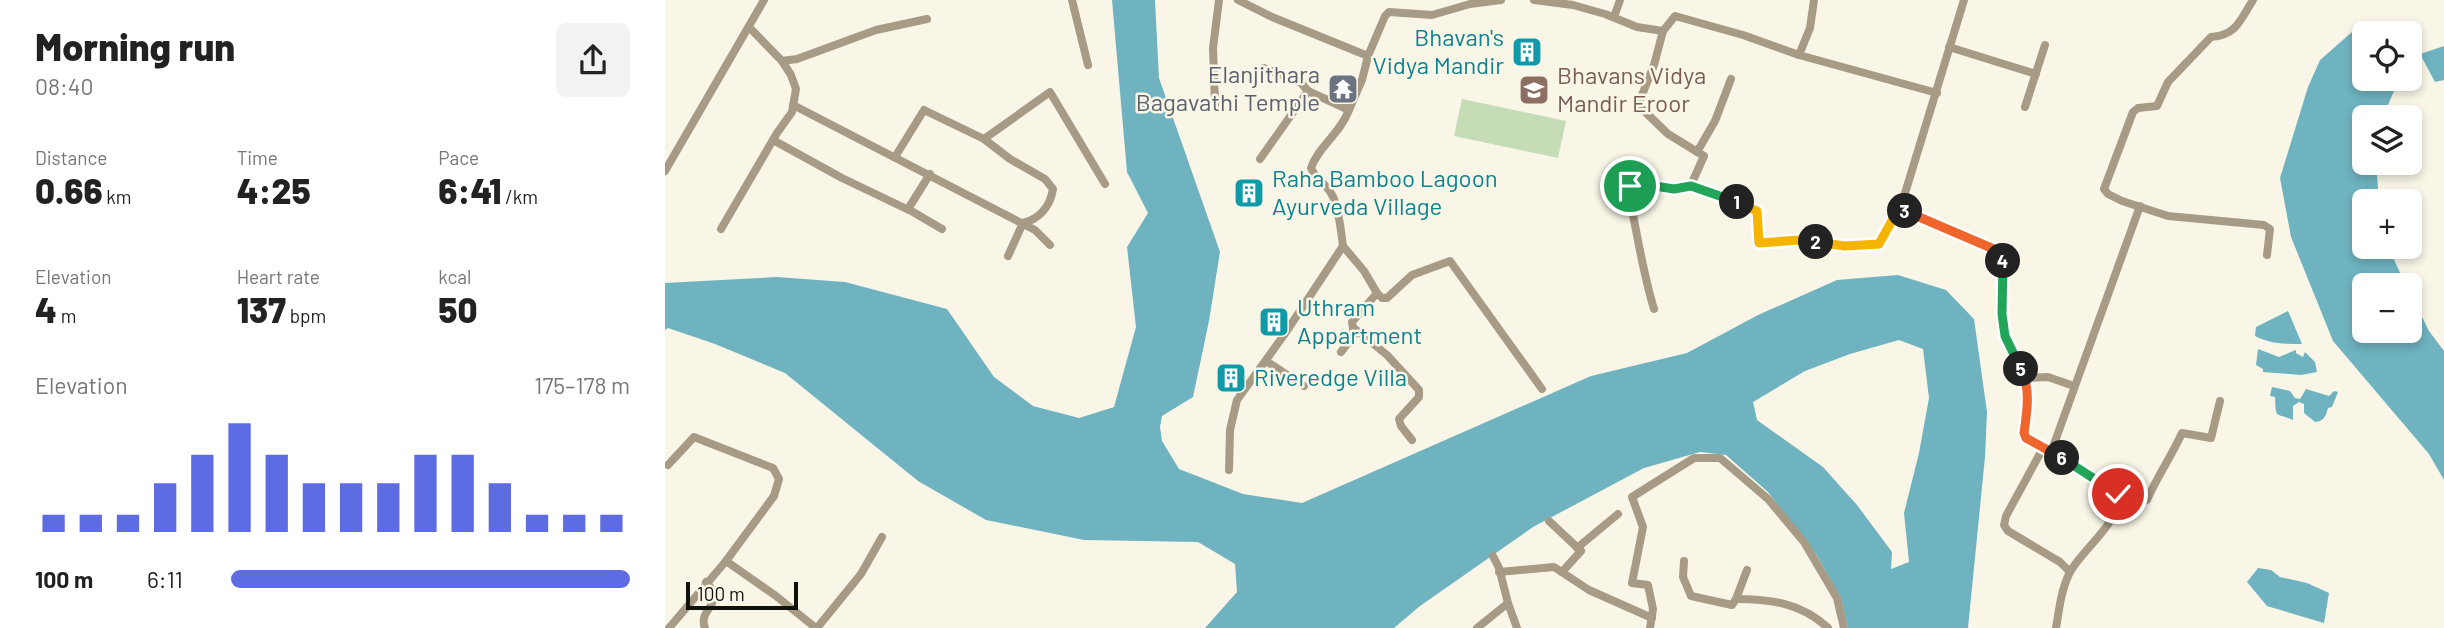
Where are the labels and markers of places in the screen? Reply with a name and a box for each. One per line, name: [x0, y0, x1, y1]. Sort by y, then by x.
place label: Bhavan's Vidya Mandir: [1373, 22, 1504, 79]
building icon: Bhavan's Vidya Mandir: [1510, 35, 1544, 69]
place label: Elanjithara Bagavathi Temple: [1136, 59, 1320, 116]
place label: Bhavans Vidya Mandir Eroor: [1557, 60, 1706, 117]
temple icon: Elanjithara Bagavathi Temple: [1326, 72, 1360, 106]
school or university icon: Bhavans Vidya Mandir Eroor: [1517, 73, 1551, 107]
pin: [1600, 156, 1660, 216]
place label: Raha Bamboo Lagoon Ayurveda Village: [1272, 163, 1498, 220]
building icon: Raha Bamboo Lagoon Ayurveda Village: [1232, 176, 1266, 210]
pin: 1: [1719, 184, 1755, 220]
pin: 3: [1887, 194, 1923, 228]
pin: 2: [1799, 224, 1833, 260]
pin: 4: [1985, 244, 2021, 278]
place label: Uthram Appartment: [1297, 292, 1422, 349]
building icon: Uthram Appartment: [1257, 305, 1291, 339]
pin: 5: [2003, 352, 2039, 386]
building icon: Riveredge Villa: [1214, 361, 1248, 395]
place label: Riveredge Villa: [1254, 362, 1407, 391]
pin: 6: [2045, 440, 2079, 476]
pin: [2088, 464, 2148, 524]

